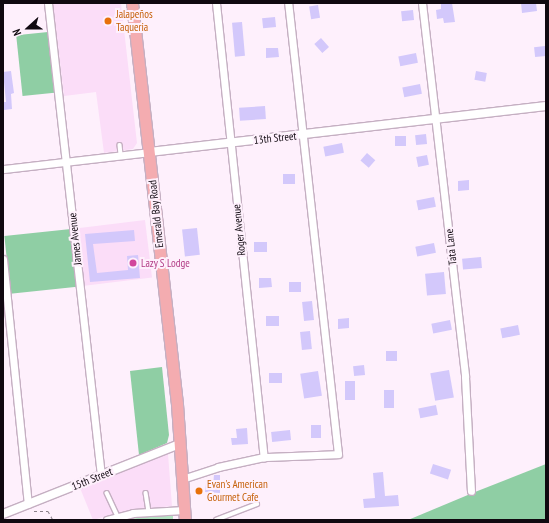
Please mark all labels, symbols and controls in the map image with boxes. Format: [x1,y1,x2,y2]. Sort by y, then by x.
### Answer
north arrow [8,8,48,48]
place label: Jalapeños Taqueria [116,8,153,34]
marker: Jalapeños Taqueria [103,16,113,26]
text: N [9,27,24,38]
street label: 13th Street [253,129,297,147]
street label: Emerald Bay Road [146,179,166,249]
street label: Roger Avenue [230,203,248,257]
street label: James Avenue [66,212,84,266]
street label: Tata Lane [443,228,459,266]
place label: Lazy S Lodge [141,256,190,270]
marker: Lazy S Lodge [128,258,138,268]
street label: 15th Street [70,465,114,493]
place label: Evan's American Gourmet Cafe [207,478,268,504]
marker: Evan's American Gourmet Cafe [194,486,204,496]

